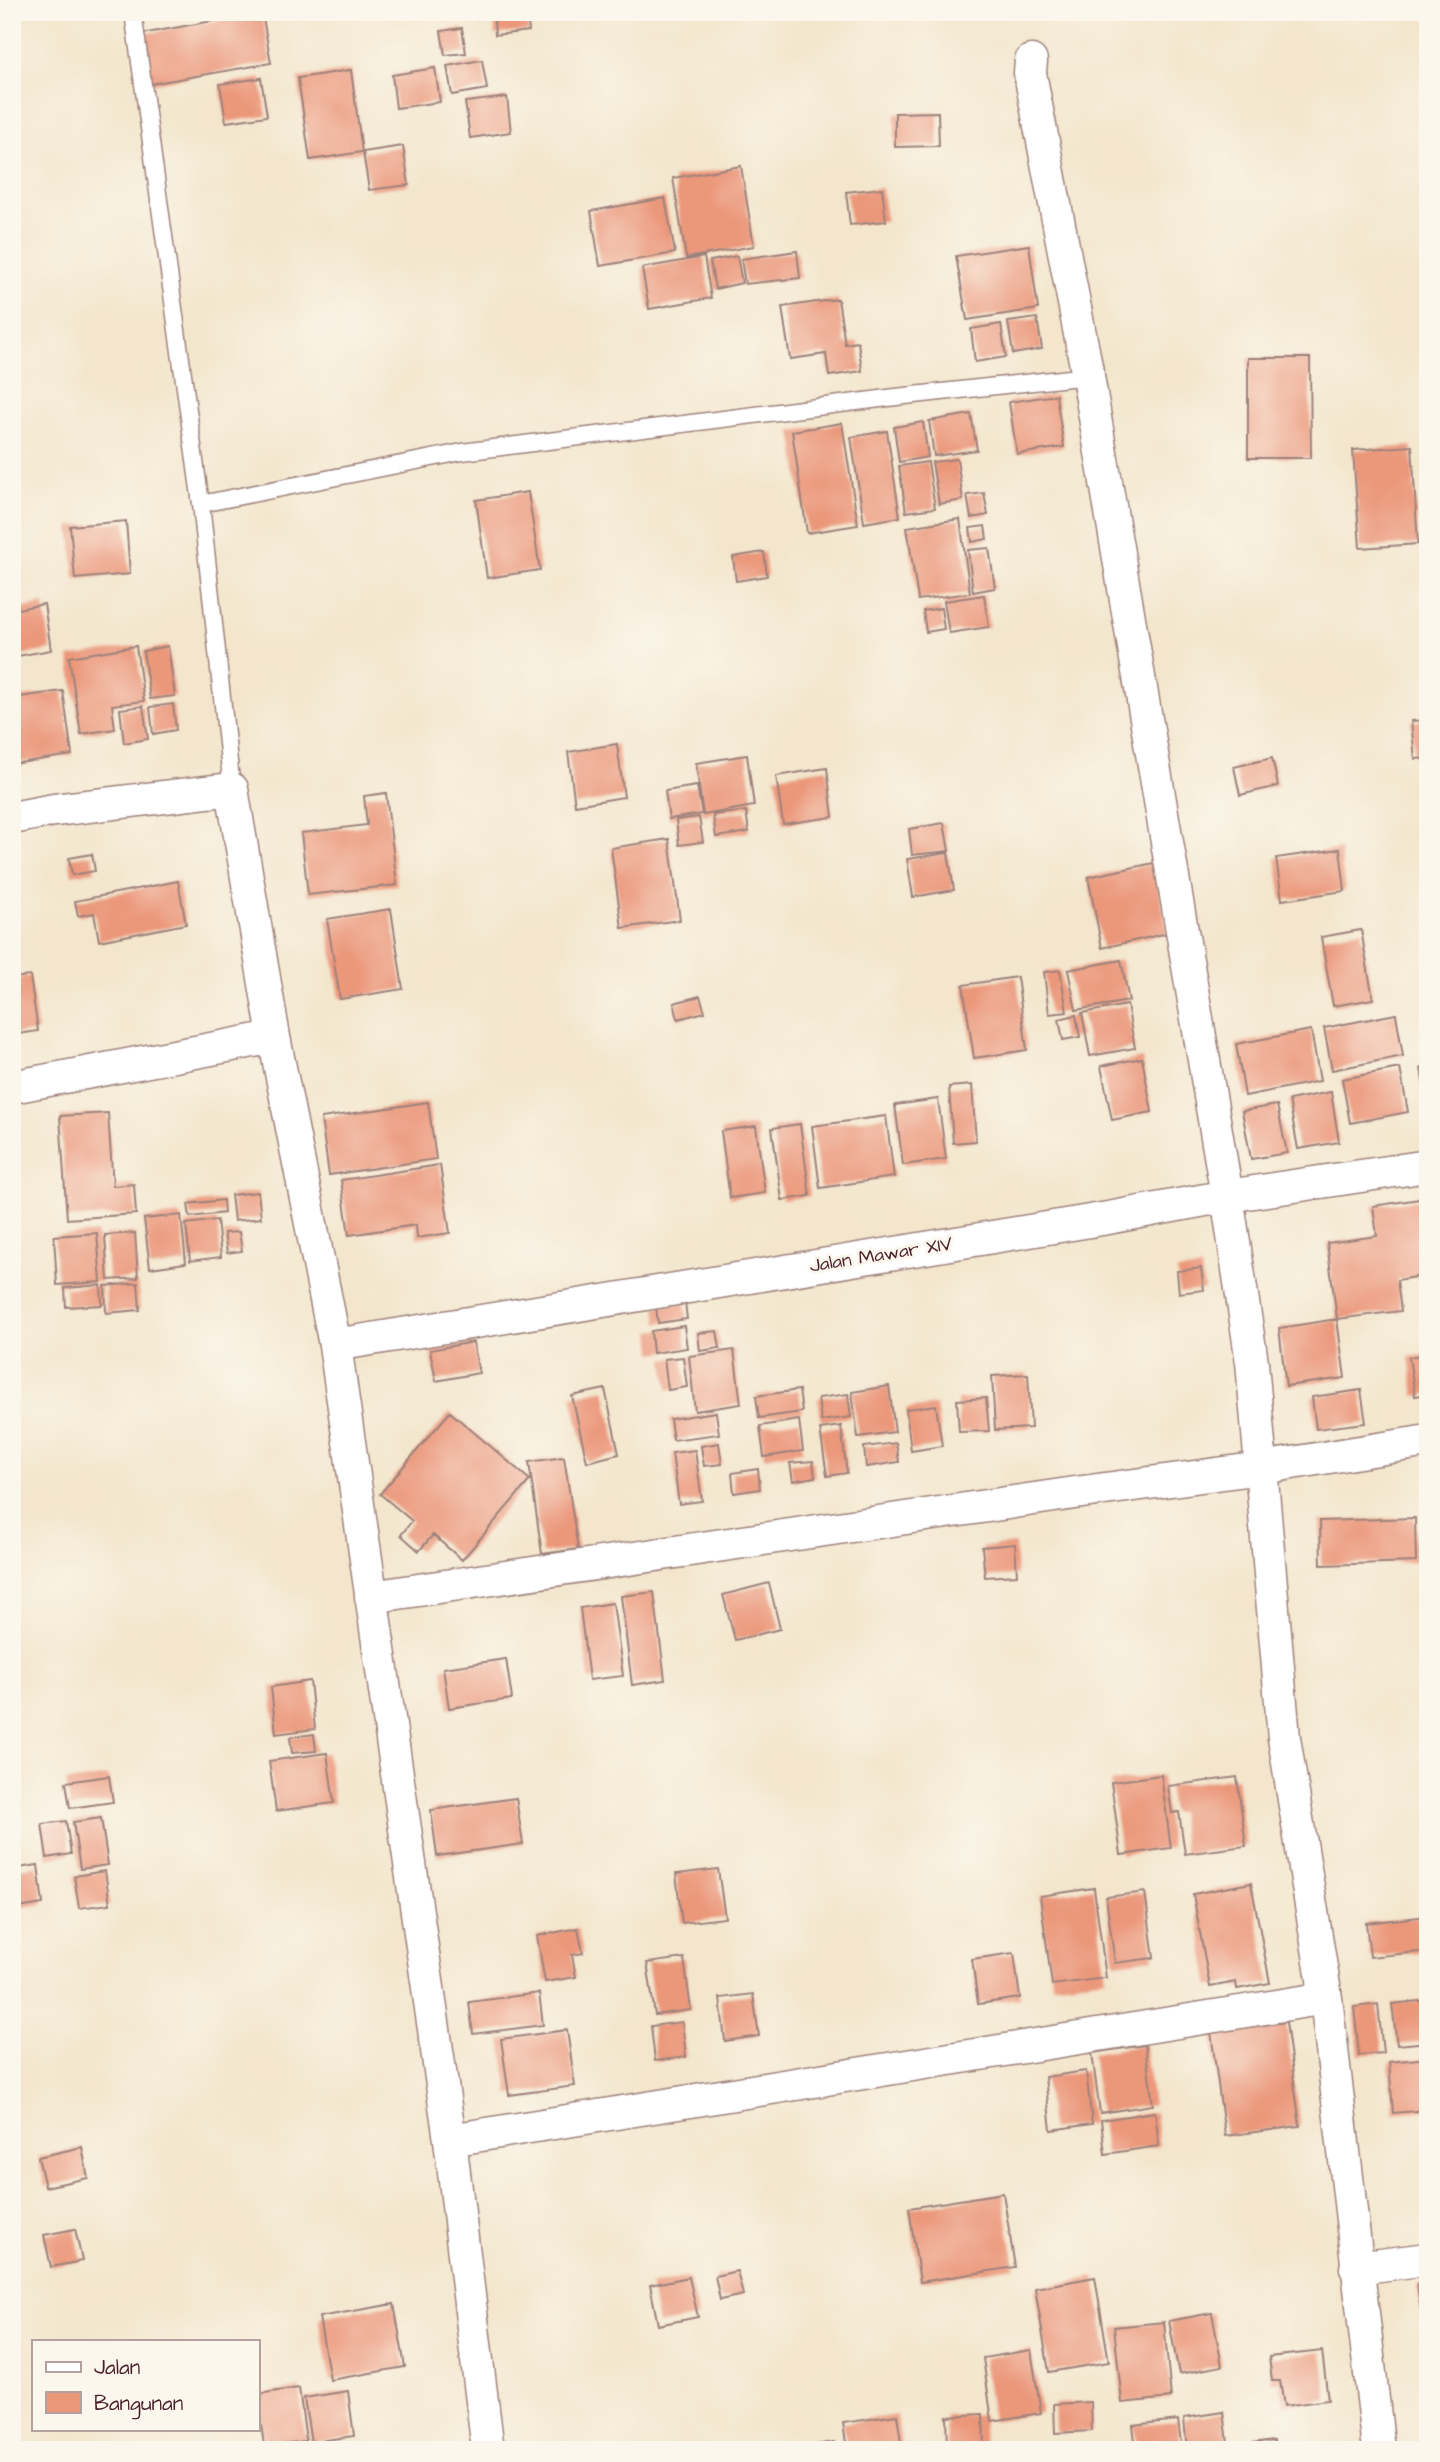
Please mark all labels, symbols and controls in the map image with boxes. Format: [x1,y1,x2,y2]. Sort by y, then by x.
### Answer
street label: Jalan Mawar XIV [808,1230,954,1280]
legend [32,2340,259,2430]
text: Jalan [94,2353,140,2382]
text: Bangunan [94,2389,183,2420]

